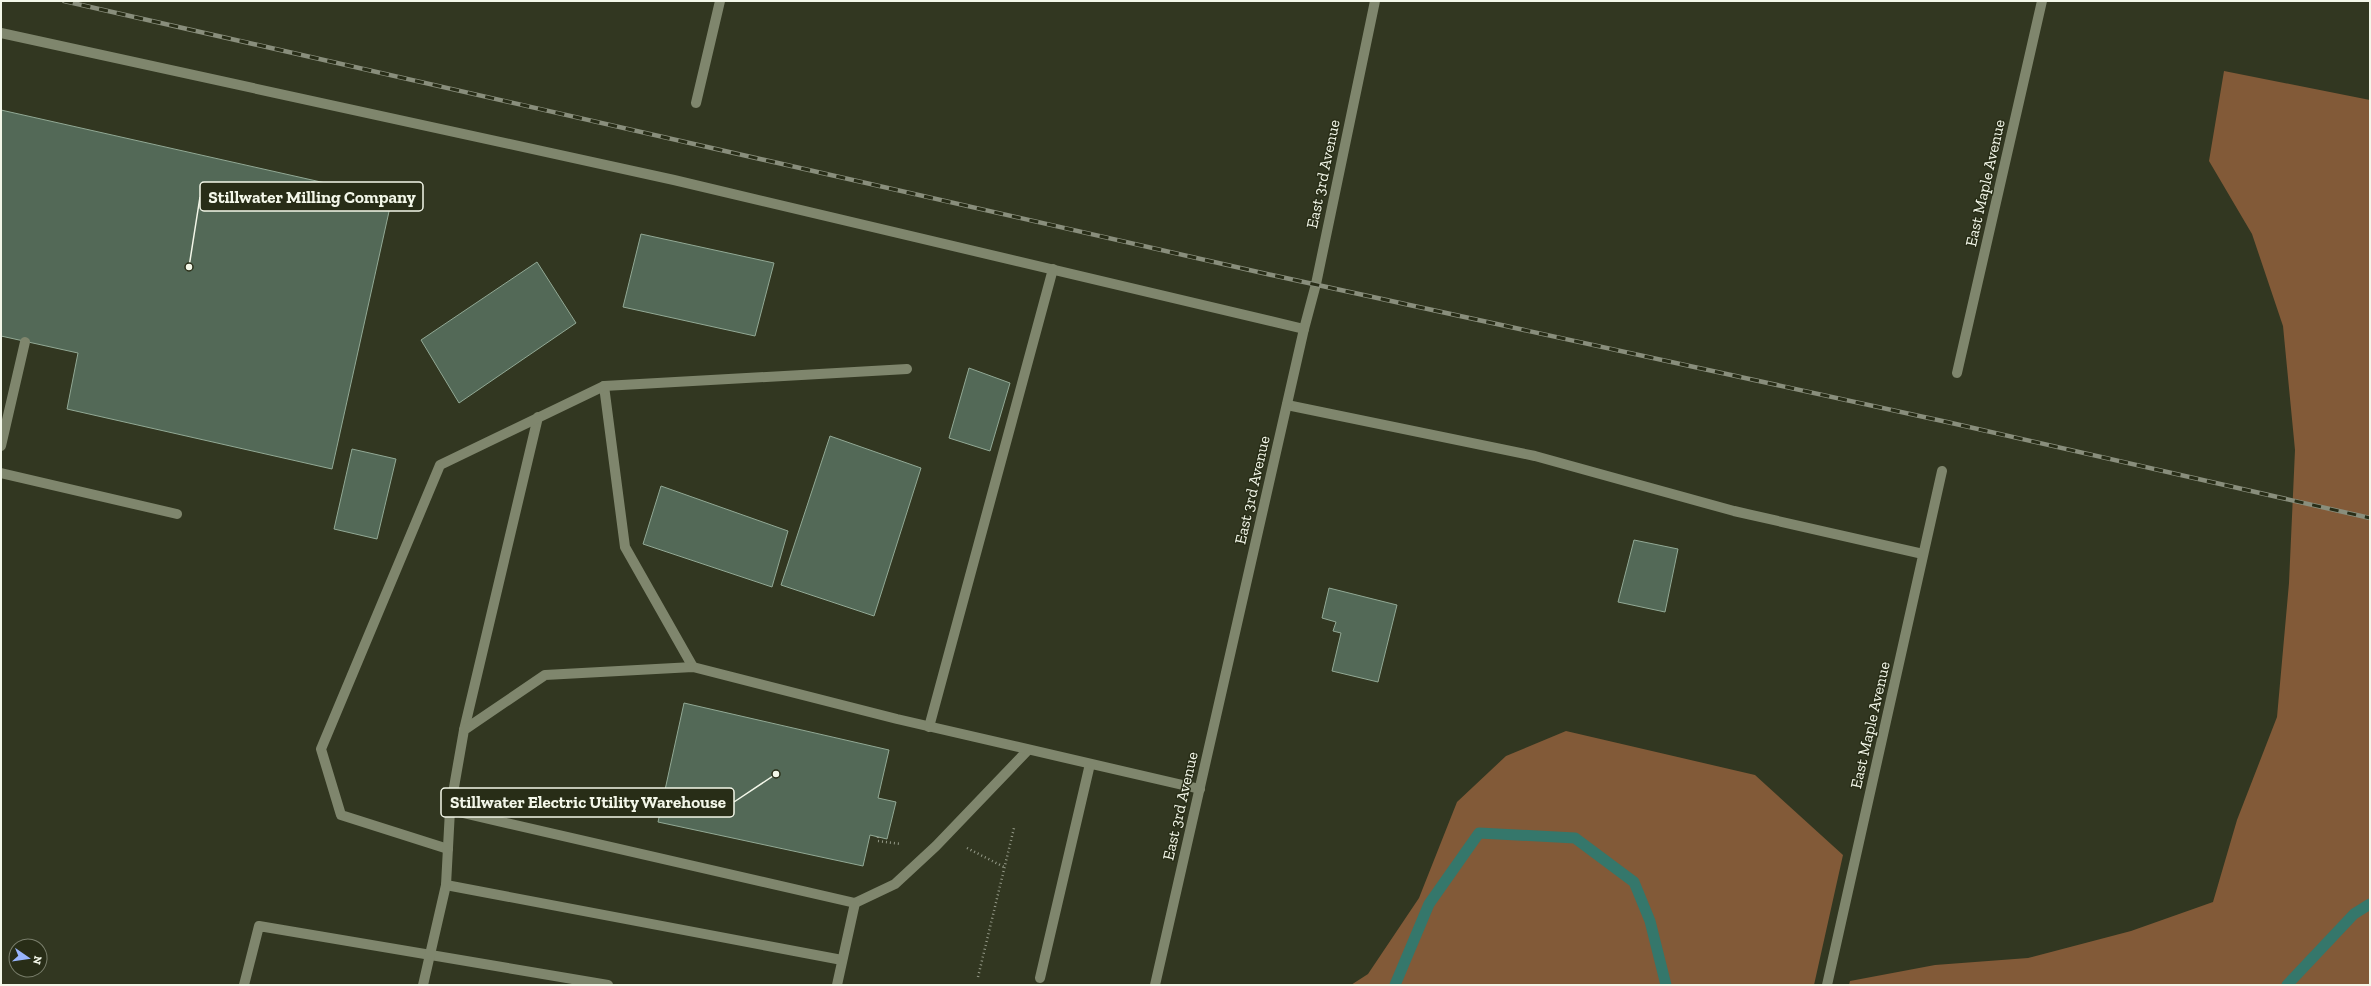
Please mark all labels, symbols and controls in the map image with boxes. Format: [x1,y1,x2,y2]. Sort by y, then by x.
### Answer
street label: East 3rd Avenue [1302,118,1344,230]
street label: East Maple Avenue [1961,118,2009,248]
callout: Stillwater Milling Company [200,182,423,211]
text: Stillwater Milling Company [208,187,416,207]
street label: East 3rd Avenue [1230,434,1274,546]
street label: East Maple Avenue [1846,660,1894,790]
street label: East 3rd Avenue [1158,750,1202,862]
callout: Stillwater Electric Utility Warehouse [441,788,734,817]
text: Stillwater Electric Utility Warehouse [450,792,726,812]
north arrow [8,938,48,978]
text: N [30,955,45,966]

